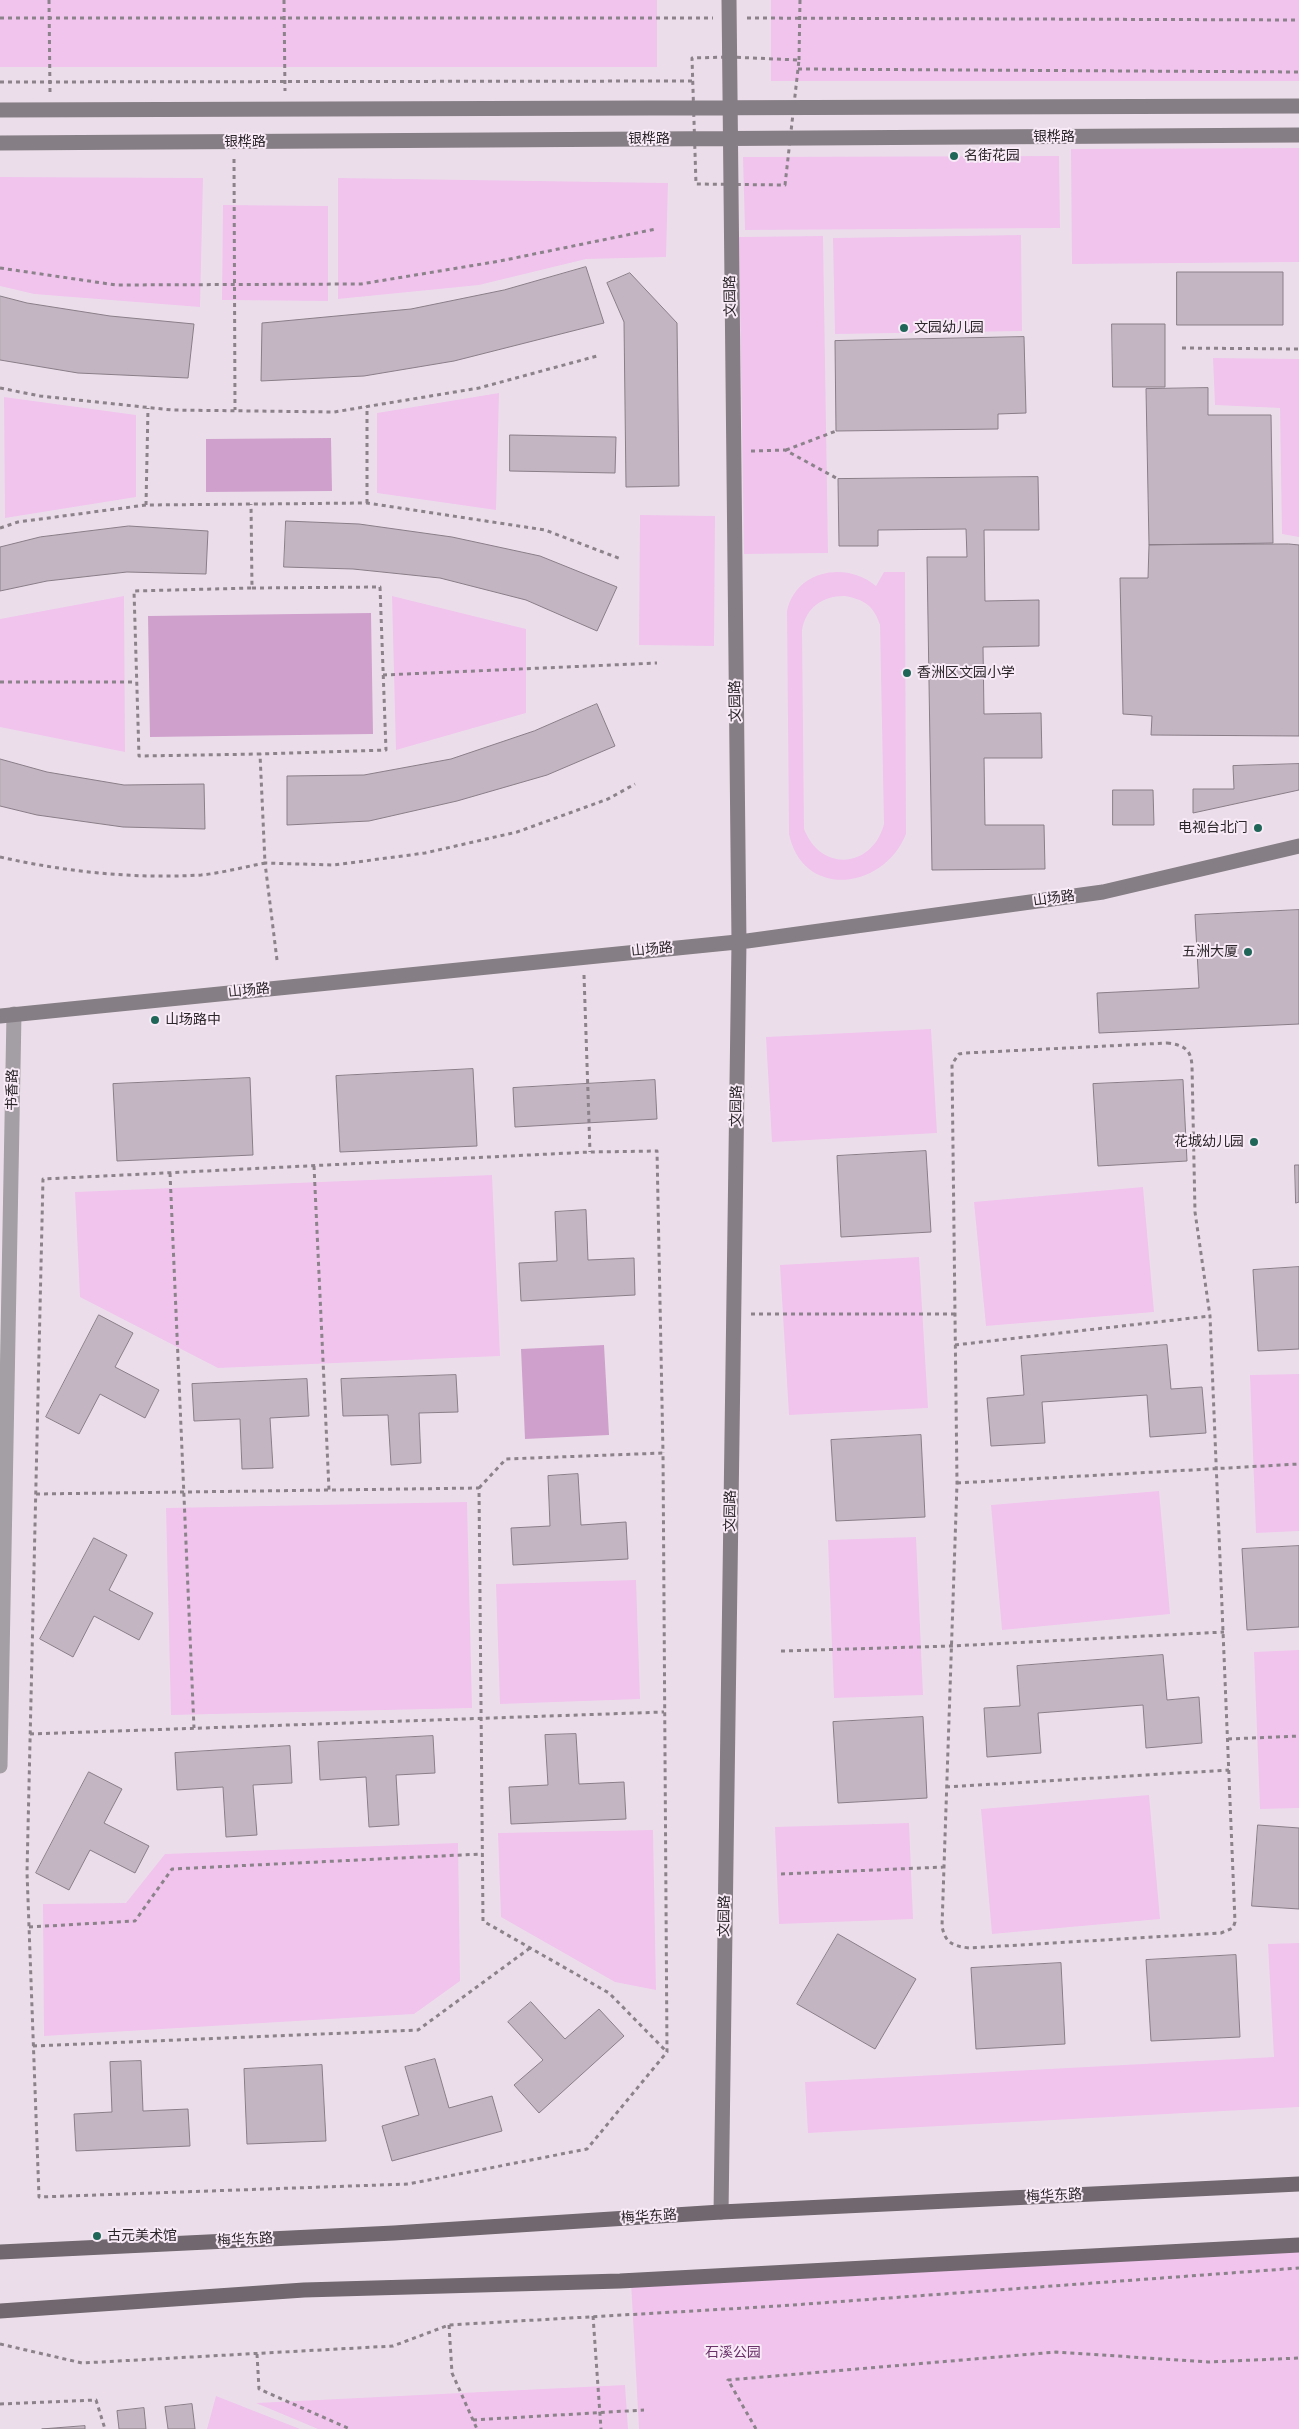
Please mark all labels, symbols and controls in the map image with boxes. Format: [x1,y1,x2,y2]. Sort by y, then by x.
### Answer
street label: 银桦路 [1033,129,1075,145]
street label: 银桦路 [628,131,670,147]
street label: 银桦路 [224,134,266,150]
place label: 名街花园 [964,148,1020,164]
marker: 名街花园 [948,150,960,162]
street label: 文园路 [722,275,740,317]
place label: 文园幼儿园 [914,320,984,336]
marker: 文园幼儿园 [898,322,910,334]
place label: 香洲区文园小学 [917,665,1015,681]
marker: 香洲区文园小学 [901,667,913,679]
street label: 文园路 [727,680,745,722]
place label: 电视台北门 [1178,820,1248,836]
marker: 电视台北门 [1252,822,1264,834]
street label: 山场路 [1032,888,1076,910]
street label: 山场路 [630,939,674,961]
place label: 五洲大厦 [1182,944,1238,960]
marker: 五洲大厦 [1242,946,1254,958]
street label: 山场路 [227,980,271,1002]
place label: 山场路中 [165,1012,221,1028]
marker: 山场路中 [149,1014,161,1026]
street label: 书香路 [4,1069,22,1111]
street label: 文园路 [728,1085,746,1127]
place label: 花城幼儿园 [1174,1134,1244,1150]
marker: 花城幼儿园 [1248,1136,1260,1148]
street label: 文园路 [722,1490,740,1532]
street label: 文园路 [716,1895,734,1937]
street label: 梅华东路 [1026,2186,1082,2206]
street label: 梅华东路 [620,2207,678,2227]
place label: 古元美术馆 [107,2228,177,2244]
marker: 古元美术馆 [91,2230,103,2242]
street label: 梅华东路 [217,2230,273,2250]
park label: 石溪公园 [705,2345,761,2361]

